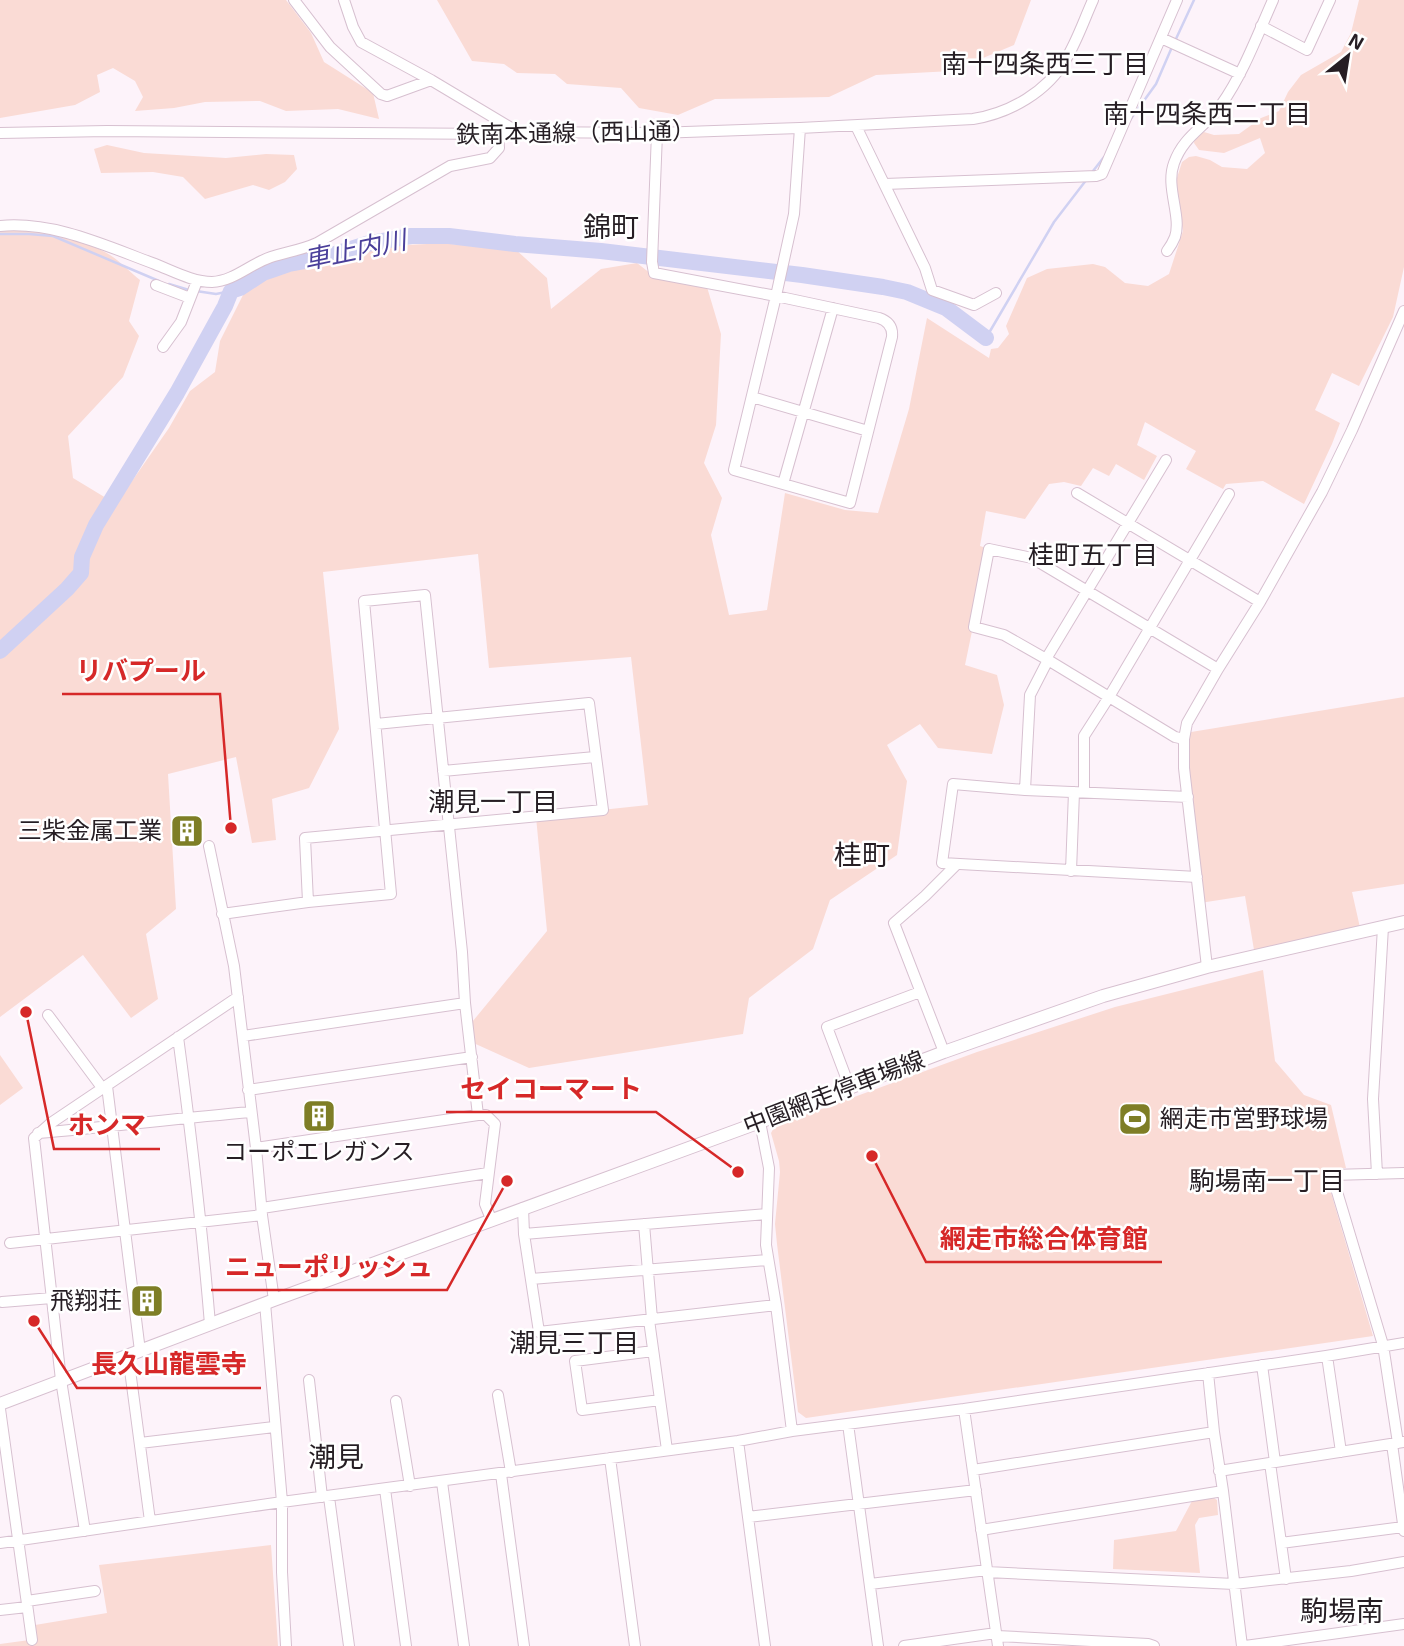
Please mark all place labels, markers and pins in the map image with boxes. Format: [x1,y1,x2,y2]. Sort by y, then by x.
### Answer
callout: リバプール [62,647,220,694]
building icon: 三柴金属工業 [168,812,206,850]
place label: 三柴金属工業 [18,815,162,844]
callout: セイコーマート [446,1065,656,1112]
building icon: コーポエレガンス [300,1097,338,1135]
sports icon: 網走市営野球場 [1116,1100,1154,1138]
callout: ホンマ [54,1102,160,1149]
place label: 網走市営野球場 [1160,1103,1328,1132]
place label: コーポエレガンス [223,1136,415,1165]
callout: 網走市総合体育館 [926,1215,1162,1262]
callout: ニューポリッシュ [211,1243,447,1290]
building icon: 飛翔荘 [128,1282,166,1320]
place label: 飛翔荘 [50,1285,122,1314]
callout: 長久山龍雲寺 [77,1341,261,1388]

